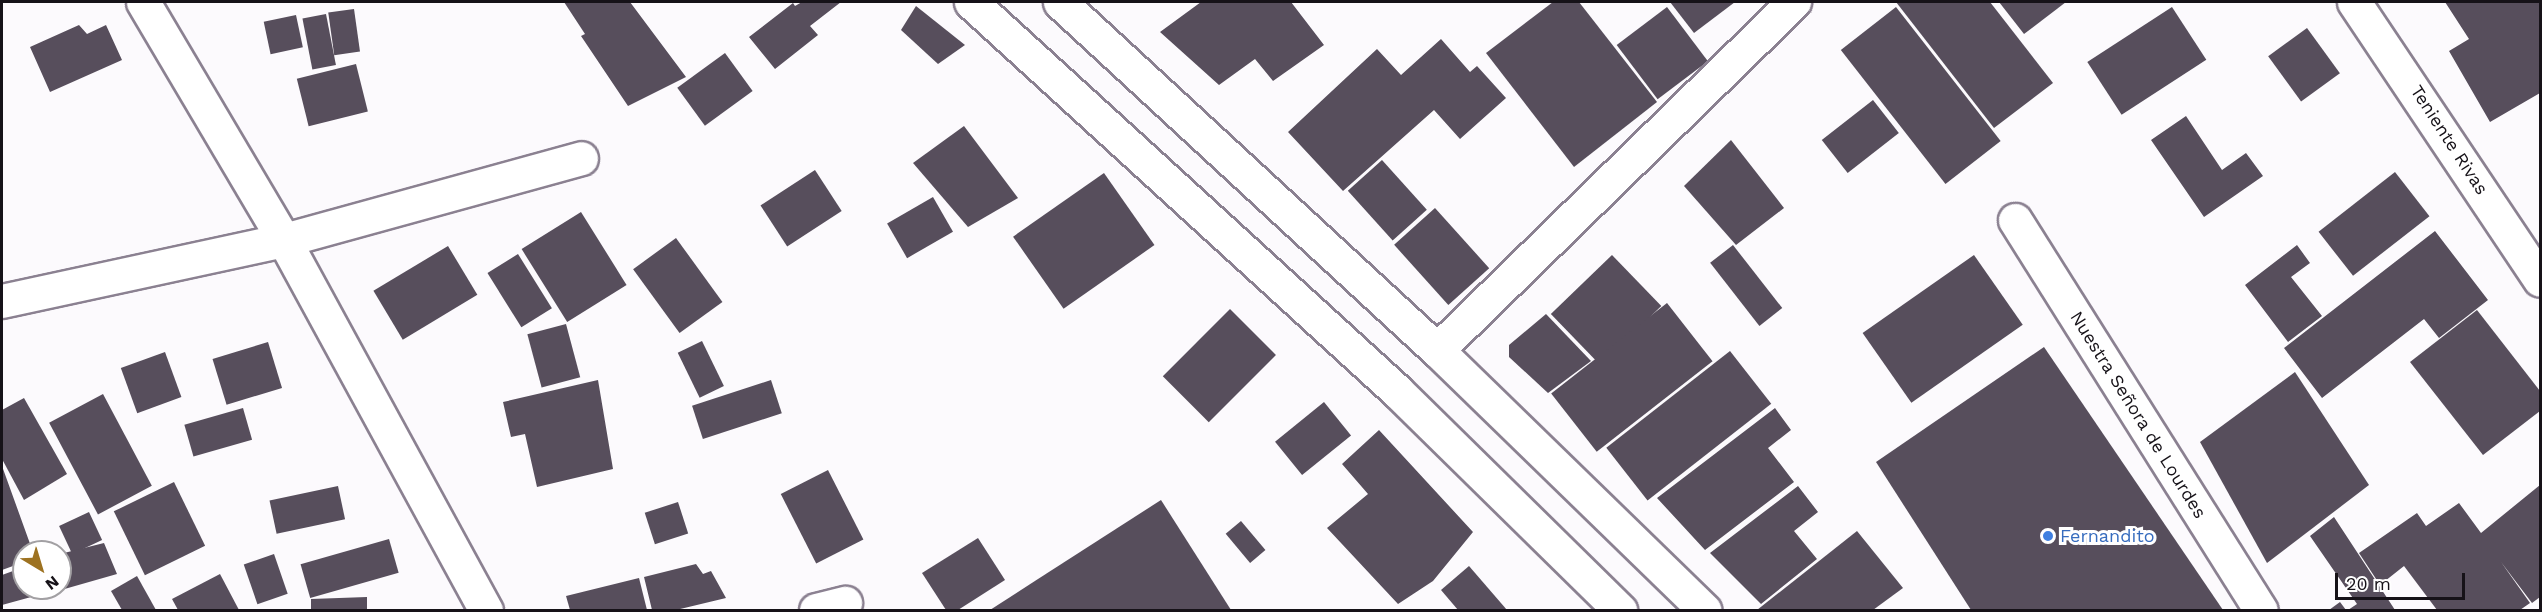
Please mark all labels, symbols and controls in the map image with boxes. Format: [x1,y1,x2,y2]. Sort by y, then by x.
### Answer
street label: Teniente Rivas [2406,81,2492,199]
street label: Nuestra Señora de Lourdes [2065,307,2211,523]
place label: Fernandito [2060,525,2155,547]
marker: Fernandito [2041,529,2055,543]
north arrow [12,540,72,600]
scale bar [2338,561,2468,599]
text: N [42,572,63,594]
text: 20 m [2346,573,2391,594]

